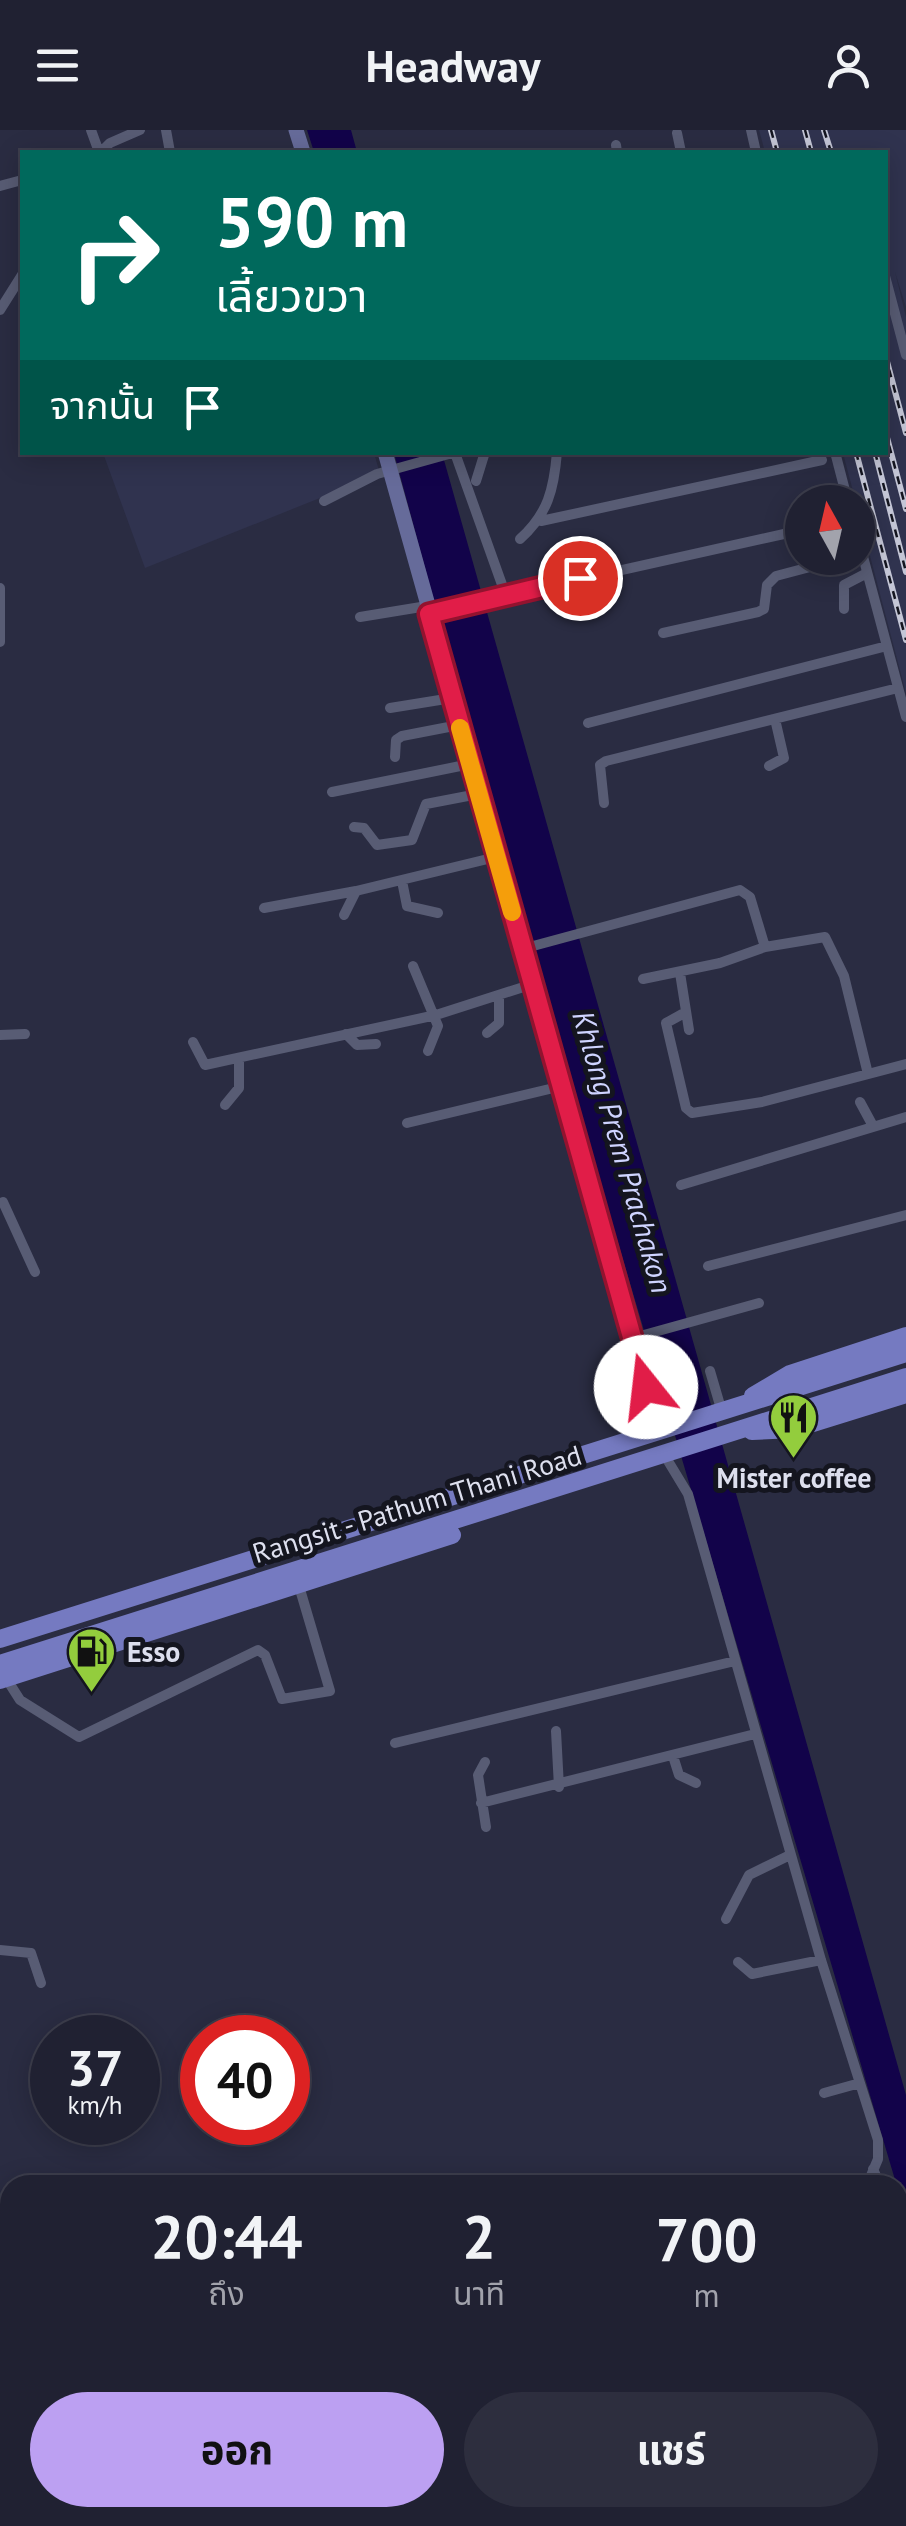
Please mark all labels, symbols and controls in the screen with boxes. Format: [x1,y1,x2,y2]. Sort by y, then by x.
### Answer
text: Headway [365,36,541,94]
icon: menu [30,38,85,93]
icon: person [821,38,876,93]
text: 590 m [215,176,408,266]
icon: right [50,190,180,320]
text: เลี้ยวขวา [215,266,367,324]
text: จากนั้น [50,380,155,429]
icon: arrive [175,380,230,435]
north arrow [785,485,875,575]
map controls [785,485,875,575]
pin [538,536,623,621]
icon: arrive [553,551,608,606]
water label: Khlong Prem Prachakon [564,1006,682,1297]
position arrow [594,1335,698,1439]
restaurant icon: Mister coffee [768,1392,820,1460]
street label: Rangsit - Pathum Thani Road [248,1436,586,1571]
place label: Mister coffee [716,1459,872,1496]
fuel station icon: Esso [66,1626,118,1694]
place label: Esso [127,1633,180,1670]
speed limit sign: 40 [180,2015,310,2145]
text: 37 [67,2035,123,2100]
text: km/h [68,2089,122,2121]
text: 20:44 [150,2197,303,2275]
text: 2 [462,2197,496,2275]
text: 700 [656,2200,758,2278]
text: ถึง [208,2272,245,2314]
text: นาที [453,2272,505,2314]
text: m [694,2274,720,2316]
button: ออก [30,2392,444,2507]
button: แชร์ [464,2392,878,2507]

